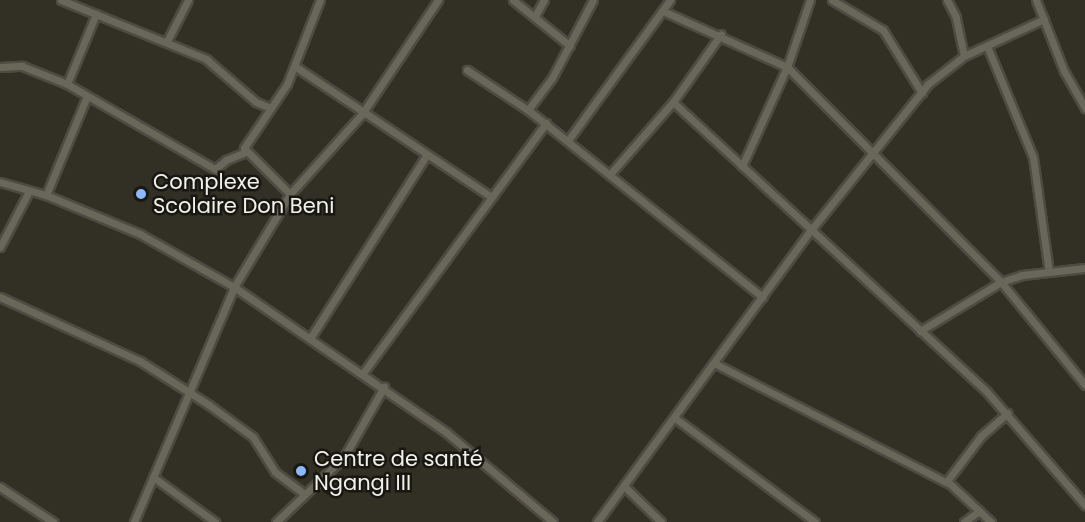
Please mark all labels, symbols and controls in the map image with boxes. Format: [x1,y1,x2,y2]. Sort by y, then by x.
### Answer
place label: Complexe Scolaire Don Beni [153,169,334,219]
marker: Complexe Scolaire Don Beni [134,187,148,201]
place label: Centre de santé Ngangi III [314,446,483,496]
marker: Centre de santé Ngangi III [292,462,310,480]

